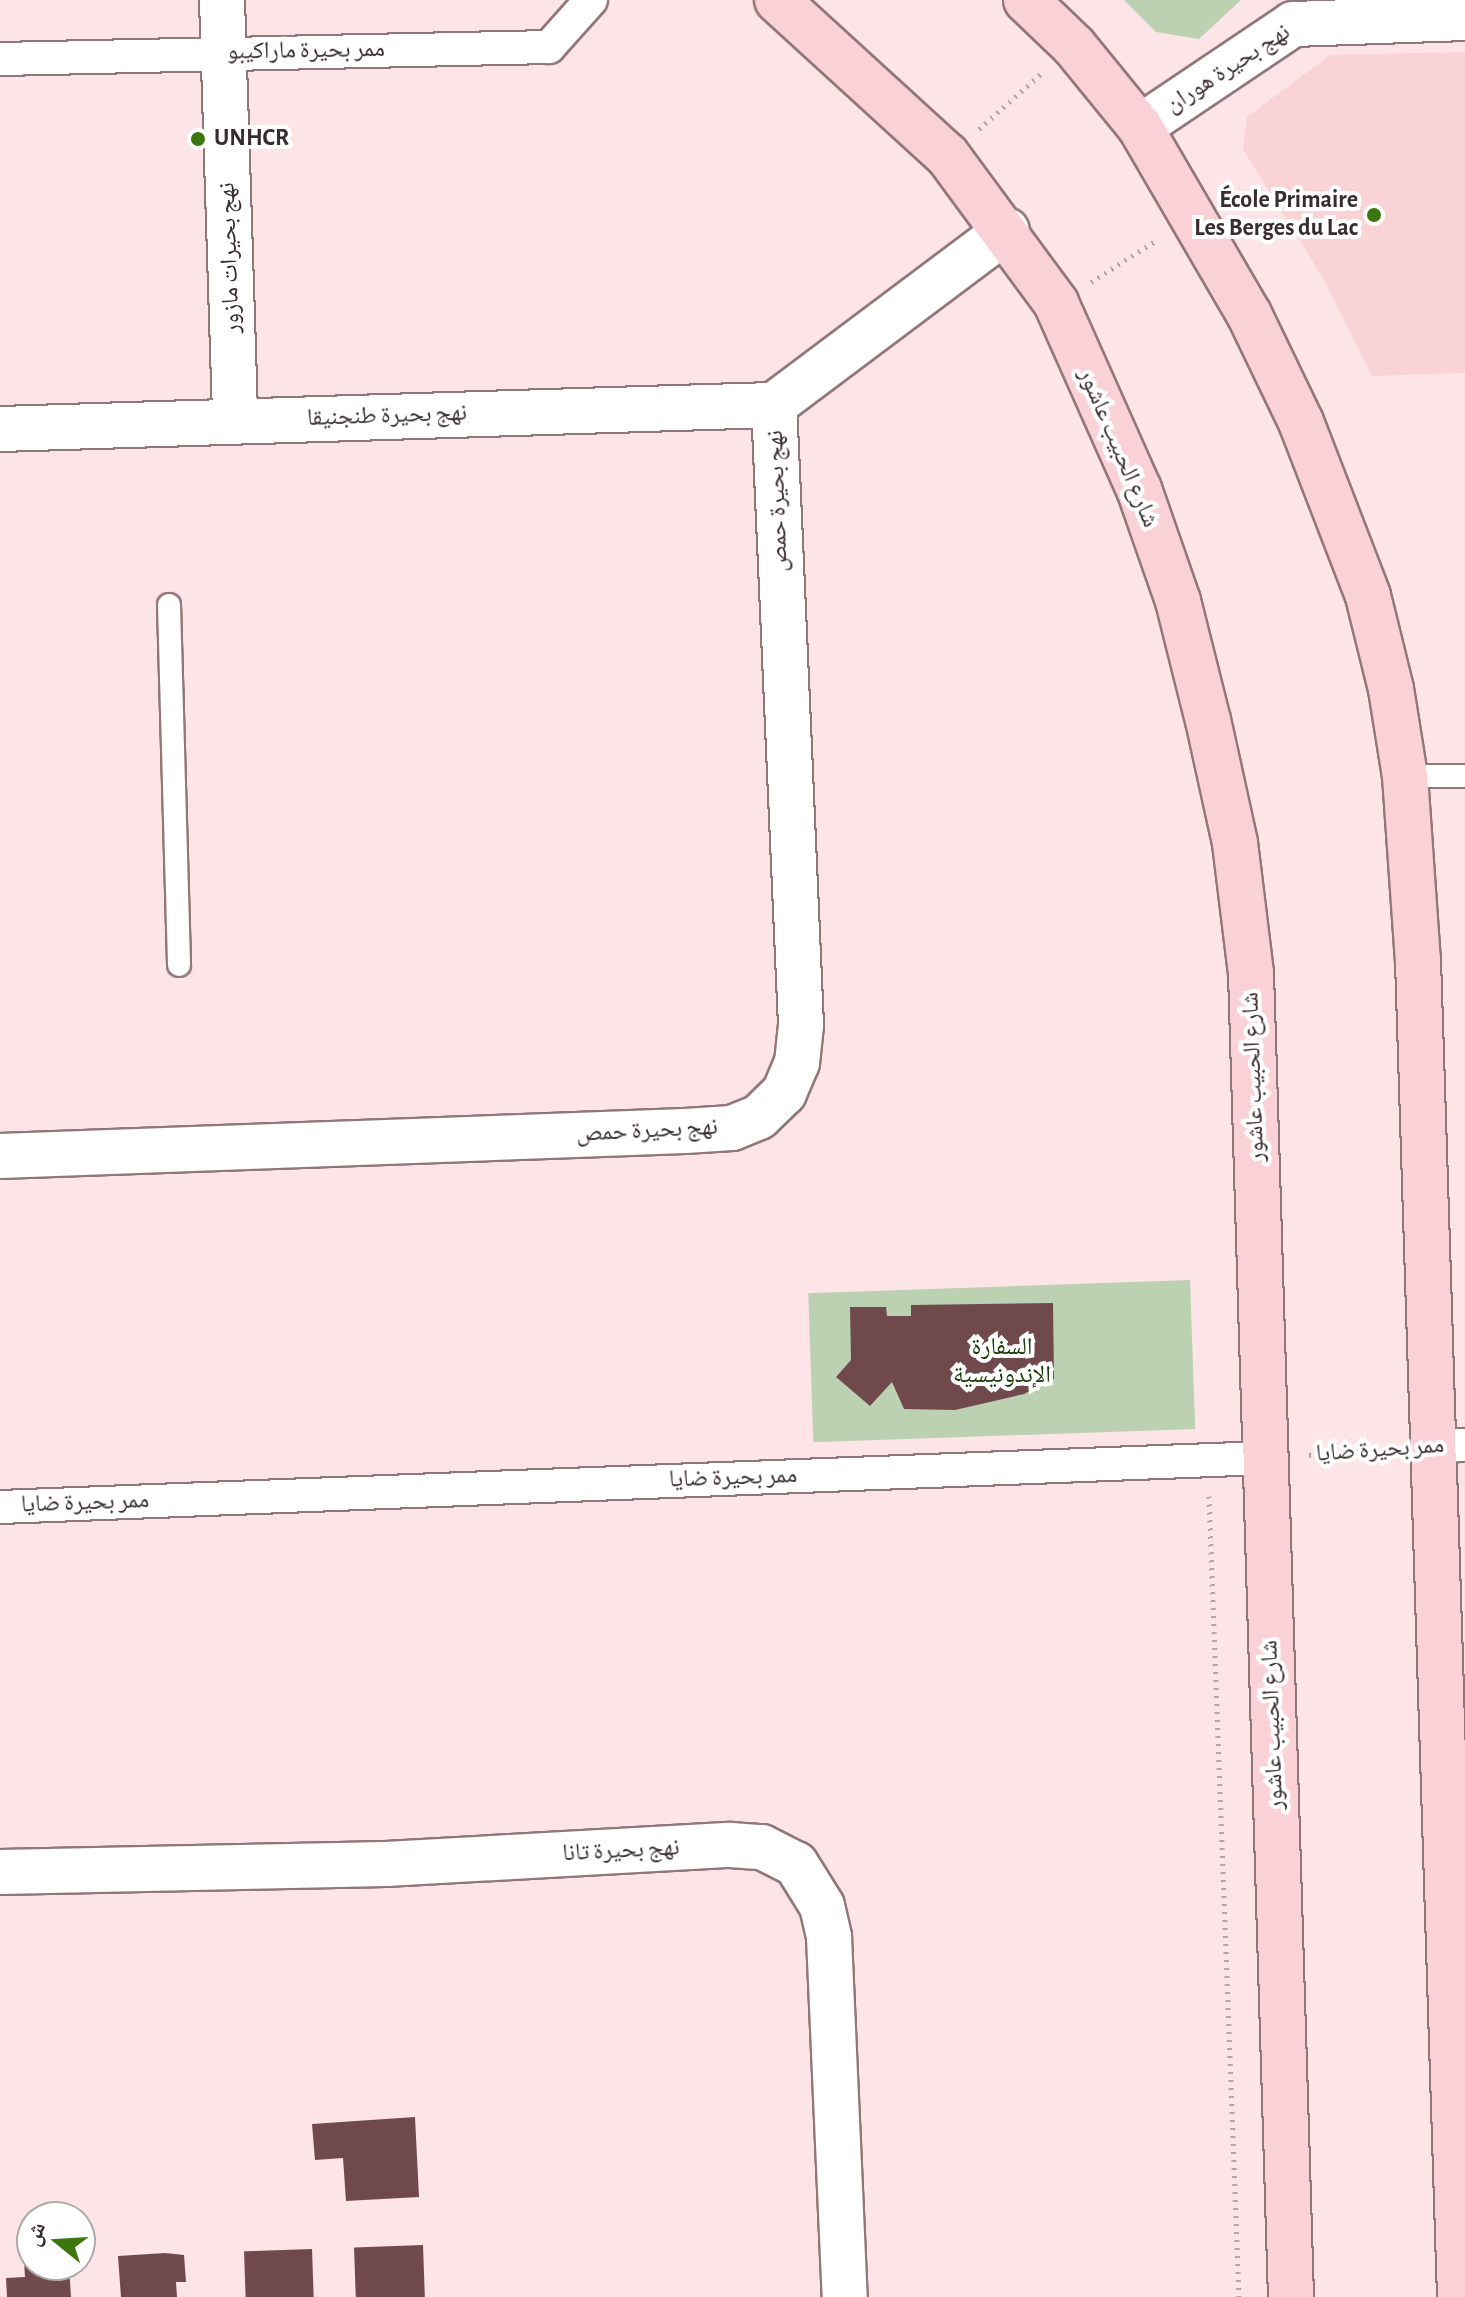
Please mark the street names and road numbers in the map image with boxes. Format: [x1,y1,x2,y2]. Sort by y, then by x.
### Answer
street label: نهج بحيرة هوران [1160,18,1296,120]
street label: ممر بحيرة ماراكيبو [227,35,385,67]
street label: نهج بحيرات مازور [213,182,247,334]
street label: شارع الحبيب عاشور [1072,364,1164,532]
street label: نهج بحيرة طنجنيقا [306,399,468,433]
street label: نهج بحيرة حمص [761,430,795,572]
street label: شارع الحبيب عاشور [1237,992,1271,1162]
street label: نهج بحيرة حمص [575,1113,719,1149]
street label: ممر بحيرة ضايا [1315,1431,1445,1469]
street label: ممر بحيرة ضايا [668,1461,798,1495]
street label: ممر بحيرة ضايا [20,1486,150,1520]
street label: شارع الحبيب عاشور [1256,1640,1290,1810]
street label: نهج بحيرة تانا [562,1834,680,1868]

